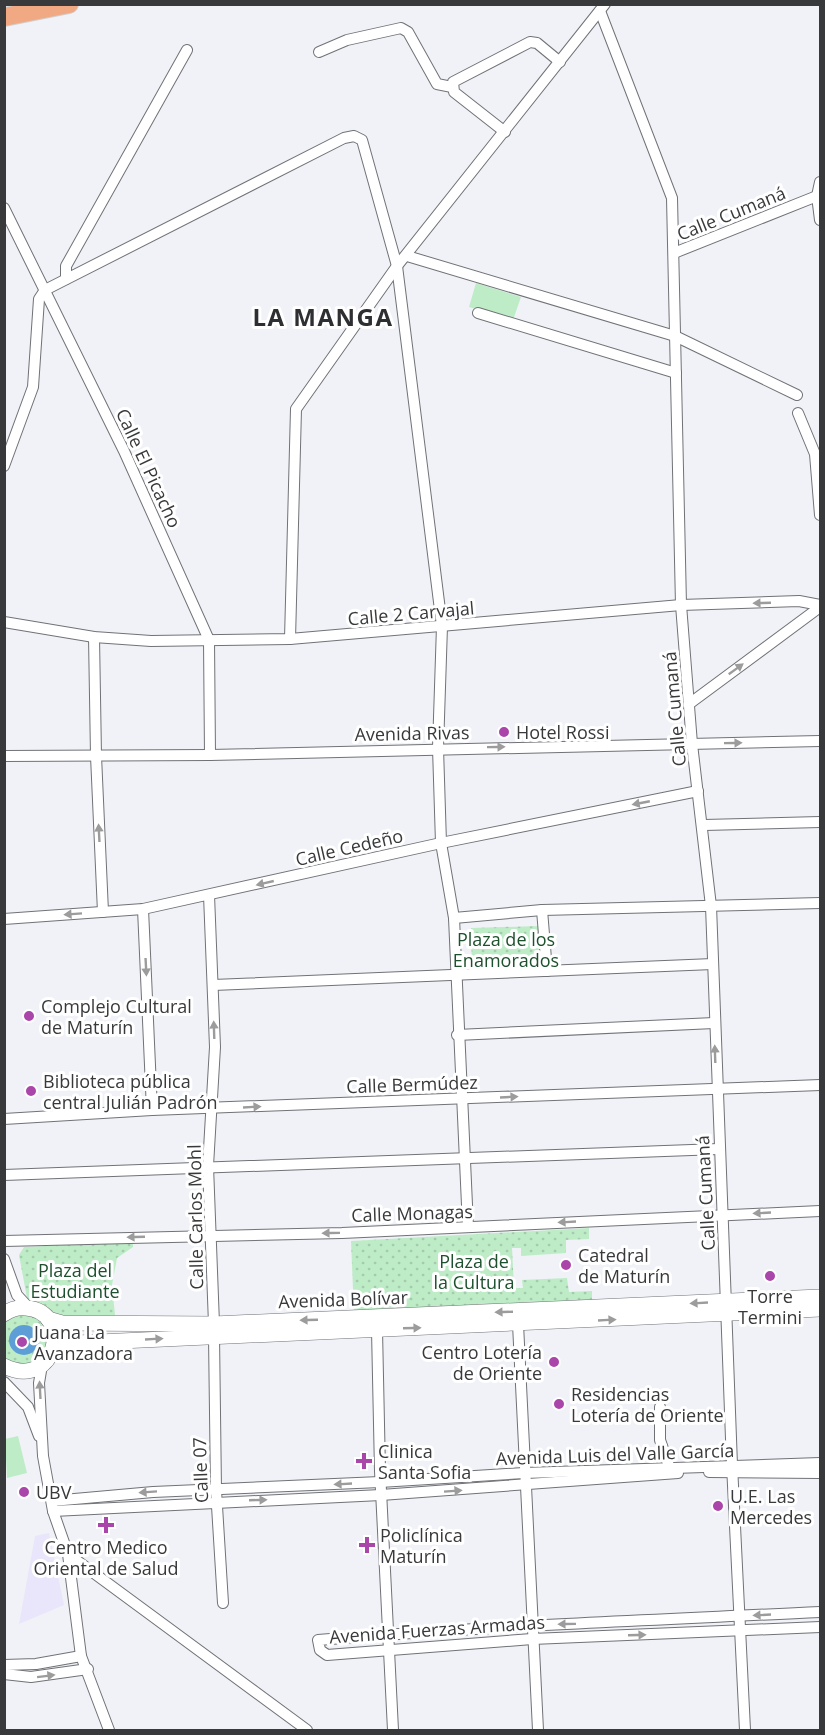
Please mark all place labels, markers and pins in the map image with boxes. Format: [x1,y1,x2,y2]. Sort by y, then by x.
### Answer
place label: Hotel Rossi [516,720,609,744]
marker: Hotel Rossi [497,725,511,739]
place label: Complejo Cultural de Maturín [41,994,192,1039]
marker: Complejo Cultural de Maturín [22,1009,36,1023]
place label: Biblioteca pública central Julián Padrón [43,1069,218,1114]
marker: Biblioteca pública central Julián Padrón [24,1084,38,1098]
place label: Catedral de Maturín [578,1243,670,1288]
marker: Catedral de Maturín [559,1258,573,1272]
marker: Torre Termini [763,1269,777,1283]
place label: Torre Termini [738,1284,802,1329]
place label: Juana La Avanzadora [32,1320,133,1365]
marker: Juana La Avanzadora [15,1335,29,1349]
place label: Centro Lotería de Oriente [422,1340,542,1385]
marker: Centro Lotería de Oriente [547,1355,561,1369]
place label: Residencias Lotería de Oriente [571,1382,724,1427]
marker: Residencias Lotería de Oriente [552,1397,566,1411]
place label: Clinica Santa Sofia [378,1439,471,1484]
marker: Clinica Santa Sofia [355,1452,373,1470]
place label: UBV [36,1480,72,1504]
place label: U.E. Las Mercedes [730,1484,812,1529]
marker: UBV [17,1485,31,1499]
marker: U.E. Las Mercedes [711,1499,725,1513]
marker: Centro Medico Oriental de Salud [97,1516,115,1534]
place label: Policlínica Maturín [380,1523,463,1568]
place label: Centro Medico Oriental de Salud [34,1535,178,1580]
marker: Policlínica Maturín [358,1536,376,1554]

